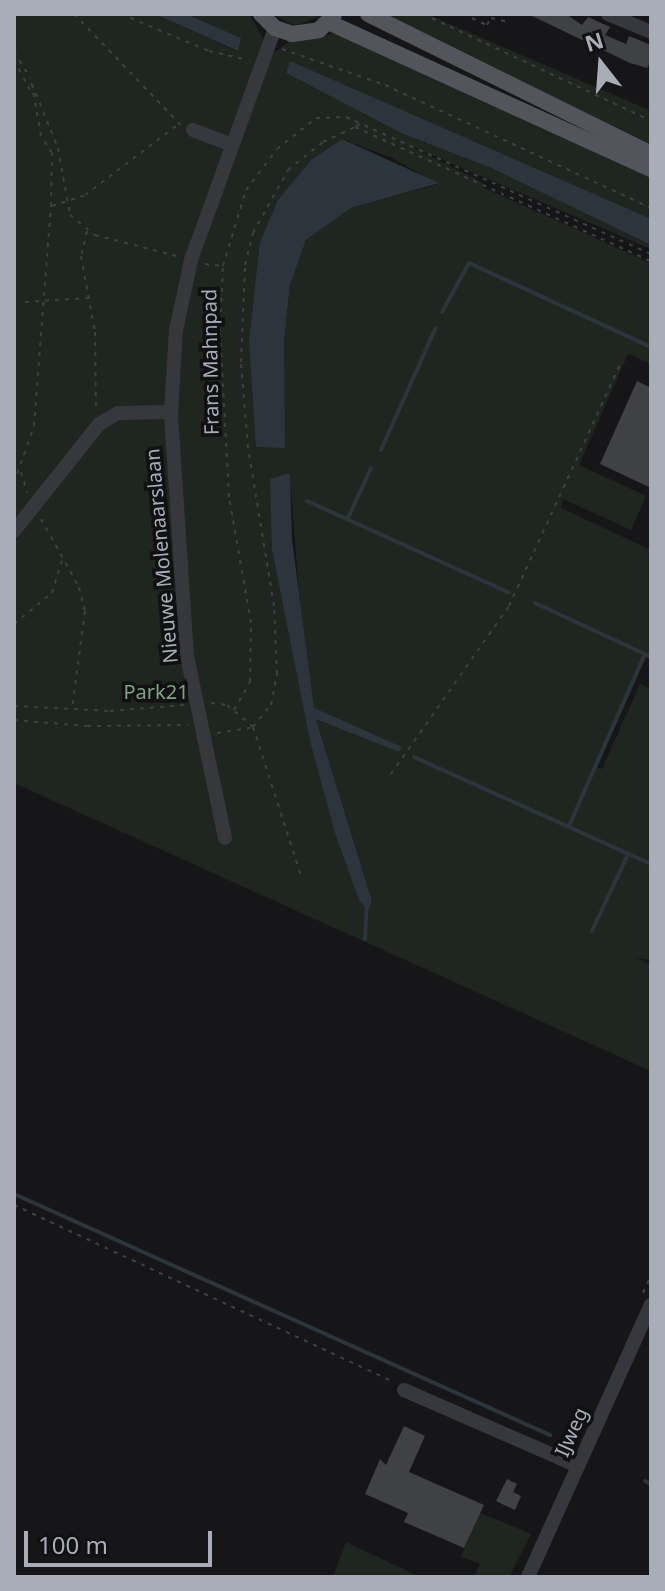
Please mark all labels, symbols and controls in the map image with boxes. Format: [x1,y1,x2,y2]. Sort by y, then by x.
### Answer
north arrow [561,24,641,104]
text: N [581,24,607,58]
street label: Frans Mahnpad [197,289,223,435]
street label: Nieuwe Molenaarslaan [140,448,182,664]
park label: Park21 [123,679,189,703]
street label: IJweg [550,1404,592,1460]
scale bar [28,1515,216,1565]
text: 100 m [38,1528,108,1561]

